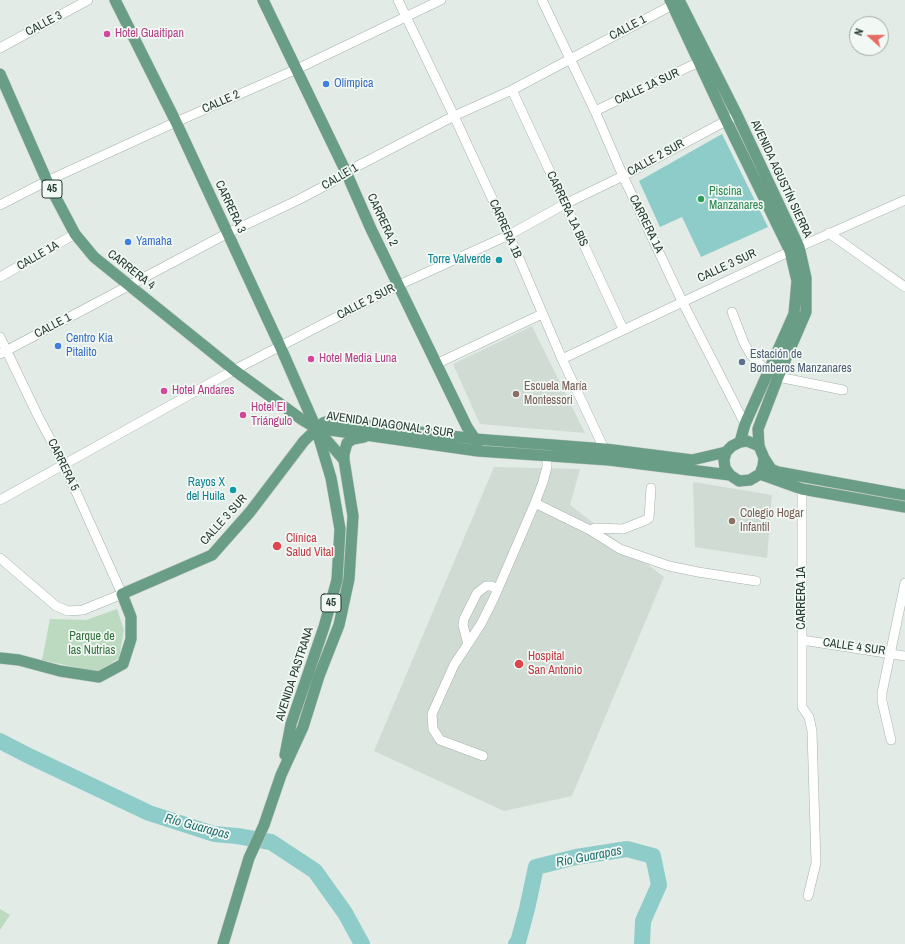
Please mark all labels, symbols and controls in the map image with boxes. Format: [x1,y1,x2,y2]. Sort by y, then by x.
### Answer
street label: CALLE 3 [23,8,65,40]
street label: CALLE 1 [607,12,649,44]
north arrow [849,16,889,56]
place label: Hotel Guaitipan [115,27,184,41]
text: N [851,27,866,38]
marker: Hotel Guaitipan [102,29,112,39]
street label: CALLE 1A SUR [612,66,682,108]
place label: Olímpica [334,77,373,91]
marker: Olímpica [321,79,331,89]
street label: CALLE 2 [200,87,242,117]
street label: AVENIDA AGUSTÍN SIERRA [747,118,815,240]
street label: CALLE 2 SUR [625,136,687,180]
street label: CALLE 1 [319,161,361,193]
street label: CARRERA 1A BIS [543,169,591,249]
street label: CARRERA 3 [212,178,248,236]
road number: 45 [42,180,62,198]
place label: Piscina Manzanares [709,185,763,213]
street label: CARRERA 2 [364,191,400,249]
street label: CARRERA 1A [626,193,666,255]
marker: Piscina Manzanares [696,194,706,204]
street label: CARRERA 1B [486,197,524,261]
place label: Yamaha [136,235,172,249]
marker: Yamaha [123,237,133,247]
street label: CALLE 1A [15,238,61,274]
street label: CALLE 3 SUR [695,246,759,286]
street label: CARRERA 4 [104,247,158,293]
place label: Torre Valverde [428,253,491,267]
marker: Torre Valverde [494,255,504,265]
street label: CALLE 2 SUR [335,281,397,323]
street label: CALLE 1 [32,310,74,342]
place label: Centro Kia Pitalito [66,332,113,360]
marker: Centro Kia Pitalito [53,341,63,351]
place label: Estación de Bomberos Manzanares [750,348,852,376]
place label: Hotel Media Luna [319,352,397,366]
marker: Hotel Media Luna [306,354,316,364]
marker: Estación de Bomberos Manzanares [737,357,747,367]
place label: Escuela María Montessori [524,380,587,408]
place label: Hotel Andares [172,384,234,398]
marker: Hotel Andares [159,386,169,396]
marker: Escuela María Montessori [511,389,521,399]
place label: Hotel El Triángulo [251,401,292,429]
street label: AVENIDA DIAGONAL 3 SUR [326,409,454,441]
marker: Hotel El Triángulo [238,410,248,420]
street label: CARRERA 5 [44,437,82,493]
place label: Rayos X del Huila [186,476,225,504]
marker: Rayos X del Huila [228,485,238,495]
street label: CALLE 3 SUR [198,492,250,548]
place label: Colegio Hogar Infantil [740,507,803,535]
marker: Colegio Hogar Infantil [727,516,737,526]
place label: Clínica Salud Vital [286,532,333,560]
marker: Clínica Salud Vital [271,540,283,552]
street label: CARRERA 1A [795,567,809,629]
road number: 45 [321,594,341,612]
street label: AVENIDA PASTRANA [273,625,317,723]
park label: Parque de las Nutrias [68,630,116,658]
street label: CALLE 4 SUR [822,635,886,659]
place label: Hospital San Antonio [528,650,582,678]
marker: Hospital San Antonio [513,658,525,670]
water label: Río Guarapas [163,811,231,843]
water label: Río Guarapas [555,843,623,871]

